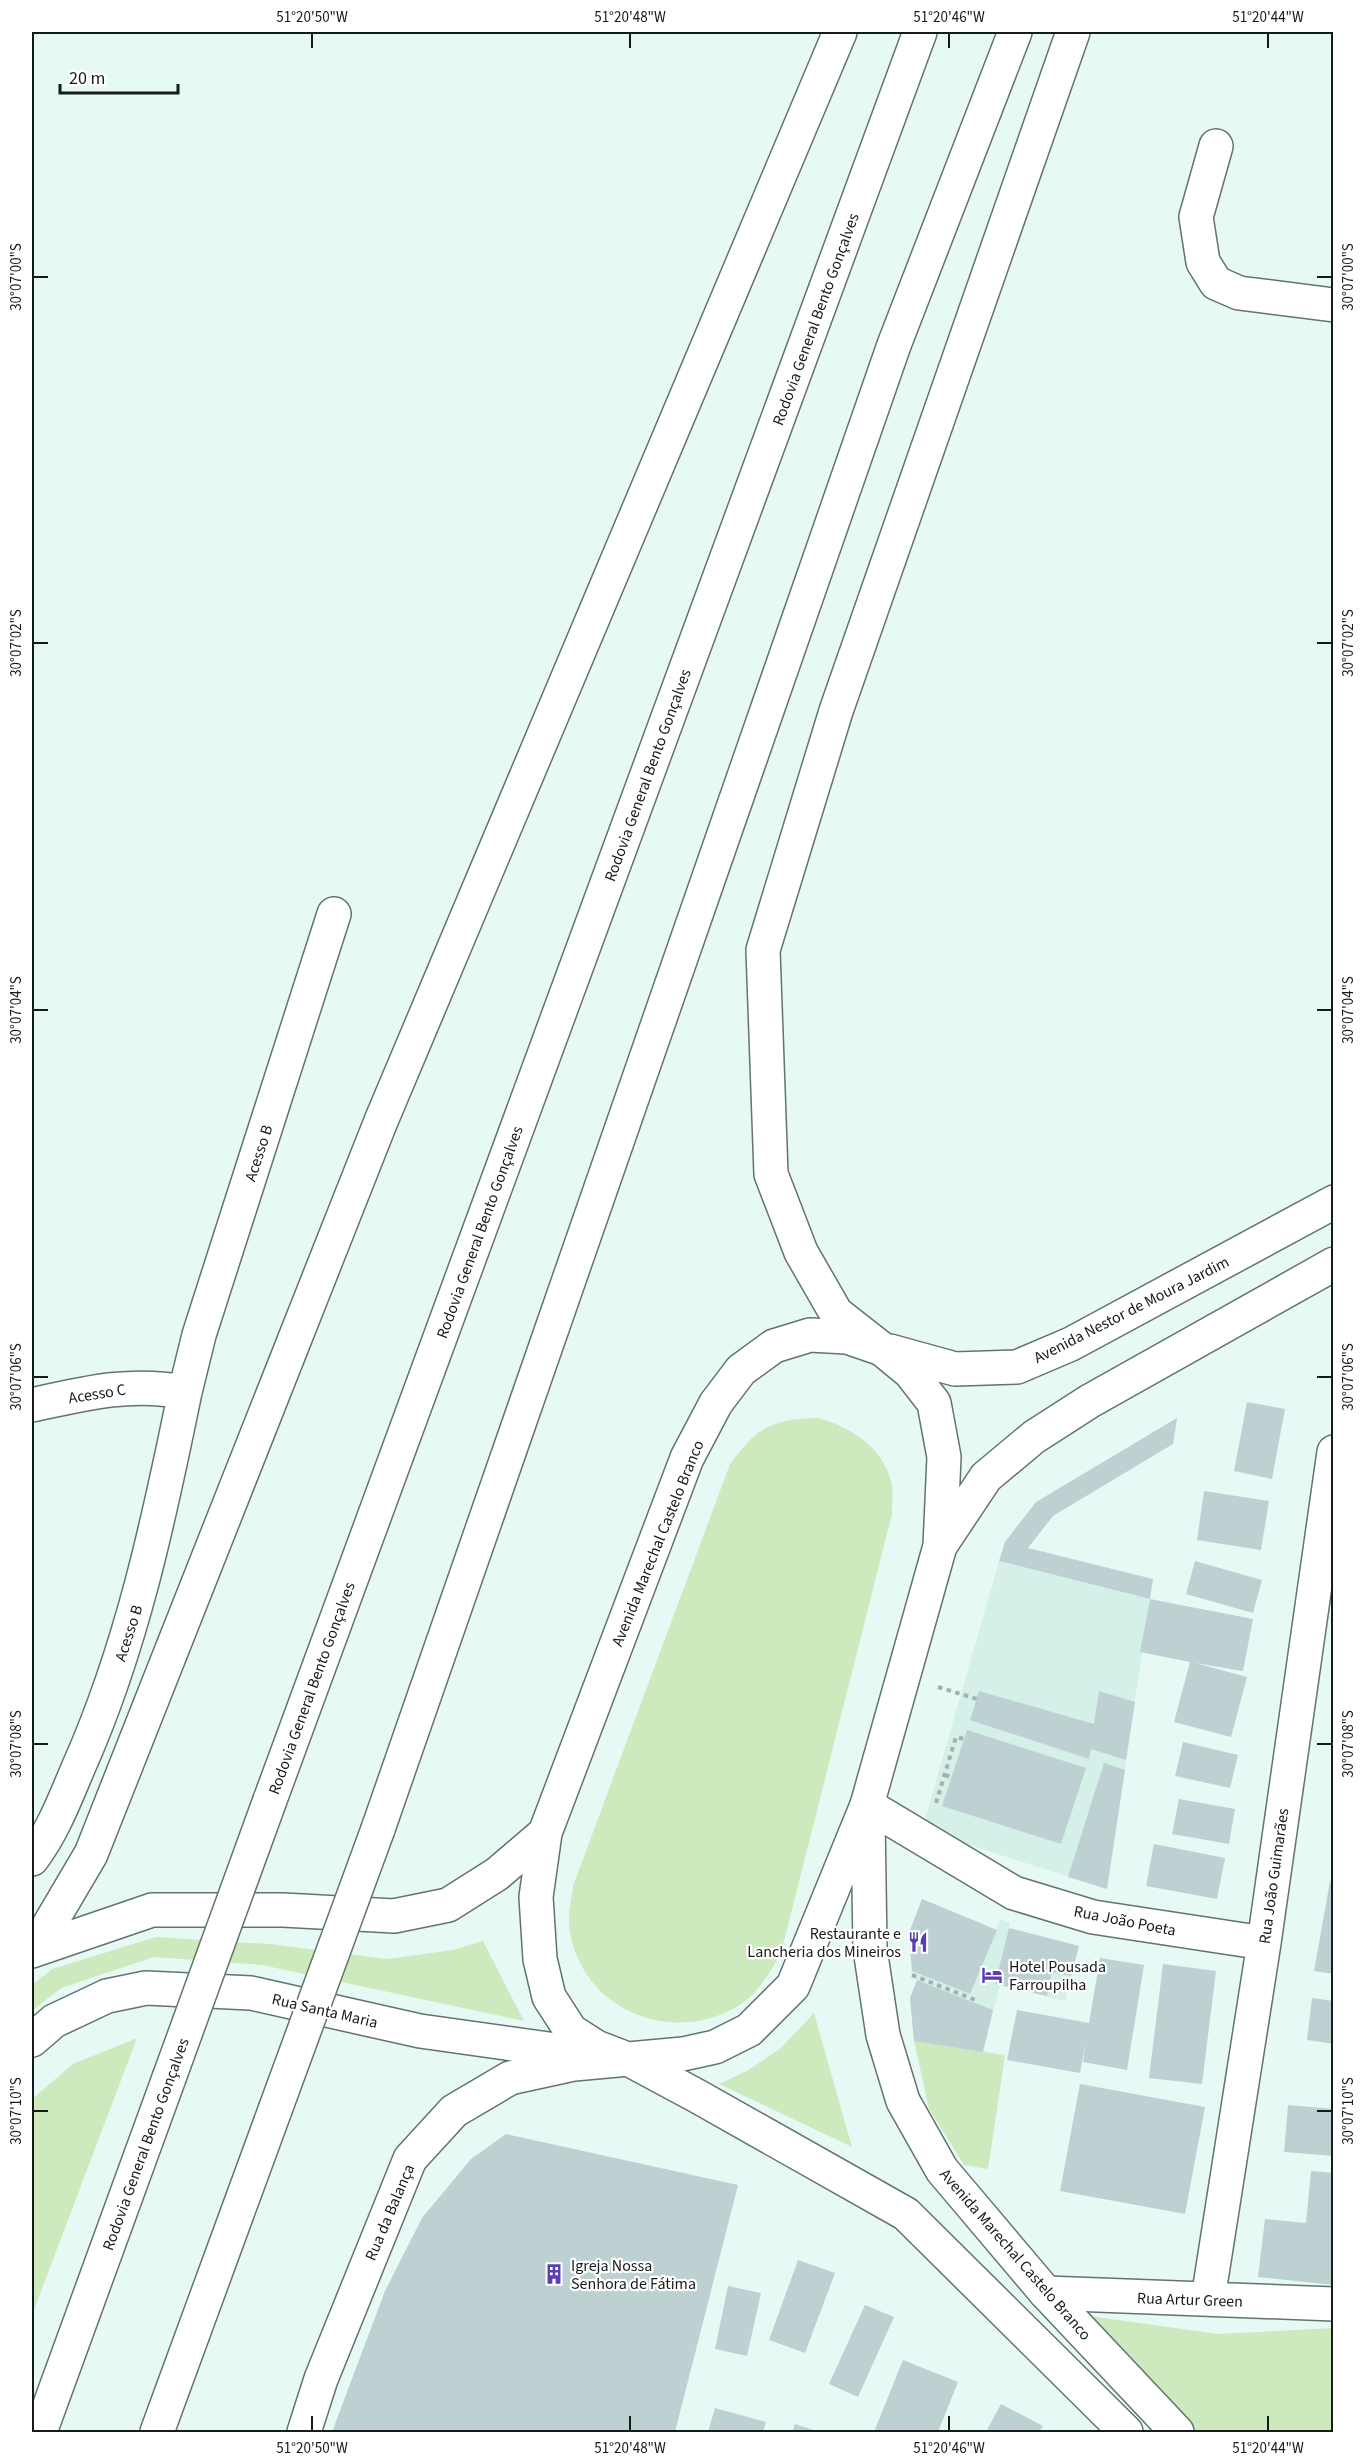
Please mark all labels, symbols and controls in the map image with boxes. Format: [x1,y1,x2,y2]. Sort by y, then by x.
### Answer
text: 51°20'50"W [276,7,348,28]
text: 51°20'48"W [594,7,666,28]
text: 51°20'46"W [913,7,985,28]
text: 51°20'44"W [1232,7,1304,28]
scale bar [60,57,178,95]
text: 20 m [69,66,105,91]
street label: Rodovia General Bento Gonçalves [767,210,865,429]
text: 30°07'00"S [6,243,27,311]
text: 30°07'00"S [1338,243,1359,311]
text: 30°07'02"S [6,609,27,677]
text: 30°07'02"S [1338,609,1359,677]
street label: Rodovia General Bento Gonçalves [599,666,697,885]
text: 30°07'04"S [6,976,27,1044]
text: 30°07'04"S [1338,976,1359,1044]
street label: Acesso B [239,1122,278,1184]
street label: Rodovia General Bento Gonçalves [431,1123,529,1342]
street label: Avenida Nestor de Moura Jardim [1030,1251,1233,1369]
text: 30°07'06"S [6,1343,27,1411]
text: 30°07'06"S [1338,1343,1359,1411]
street label: Acesso C [67,1379,128,1409]
street label: Avenida Marechal Castelo Branco [606,1437,709,1650]
street label: Rodovia General Bento Gonçalves [263,1579,361,1798]
street label: Acesso B [109,1602,148,1664]
text: 30°07'08"S [6,1710,27,1778]
text: 30°07'08"S [1338,1710,1359,1778]
street label: Rua João Guimarães [1254,1807,1294,1945]
street label: Rua João Poeta [1072,1900,1178,1942]
place label: Restaurante e Lancheria dos Mineiros [747,1923,901,1963]
restaurant icon: Restaurante e Lancheria dos Mineiros [906,1930,930,1954]
place label: Hotel Pousada Farroupilha [1009,1956,1106,1996]
hotel icon: Hotel Pousada Farroupilha [980,1963,1004,1987]
street label: Rua Santa Maria [270,1988,380,2034]
street label: Rodovia General Bento Gonçalves [97,2035,195,2254]
text: 30°07'10"S [6,2077,27,2145]
text: 30°07'10"S [1338,2077,1359,2145]
street label: Rua da Balança [360,2161,420,2264]
street label: Avenida Marechal Castelo Branco [935,2164,1096,2345]
place label: Igreja Nossa Senhora de Fátima [571,2255,696,2295]
building icon: Igreja Nossa Senhora de Fátima [542,2262,566,2286]
street label: Rua Artur Green [1137,2287,1243,2313]
text: 51°20'50"W [276,2438,348,2459]
text: 51°20'48"W [594,2438,666,2459]
text: 51°20'46"W [913,2438,985,2459]
text: 51°20'44"W [1232,2438,1304,2459]

